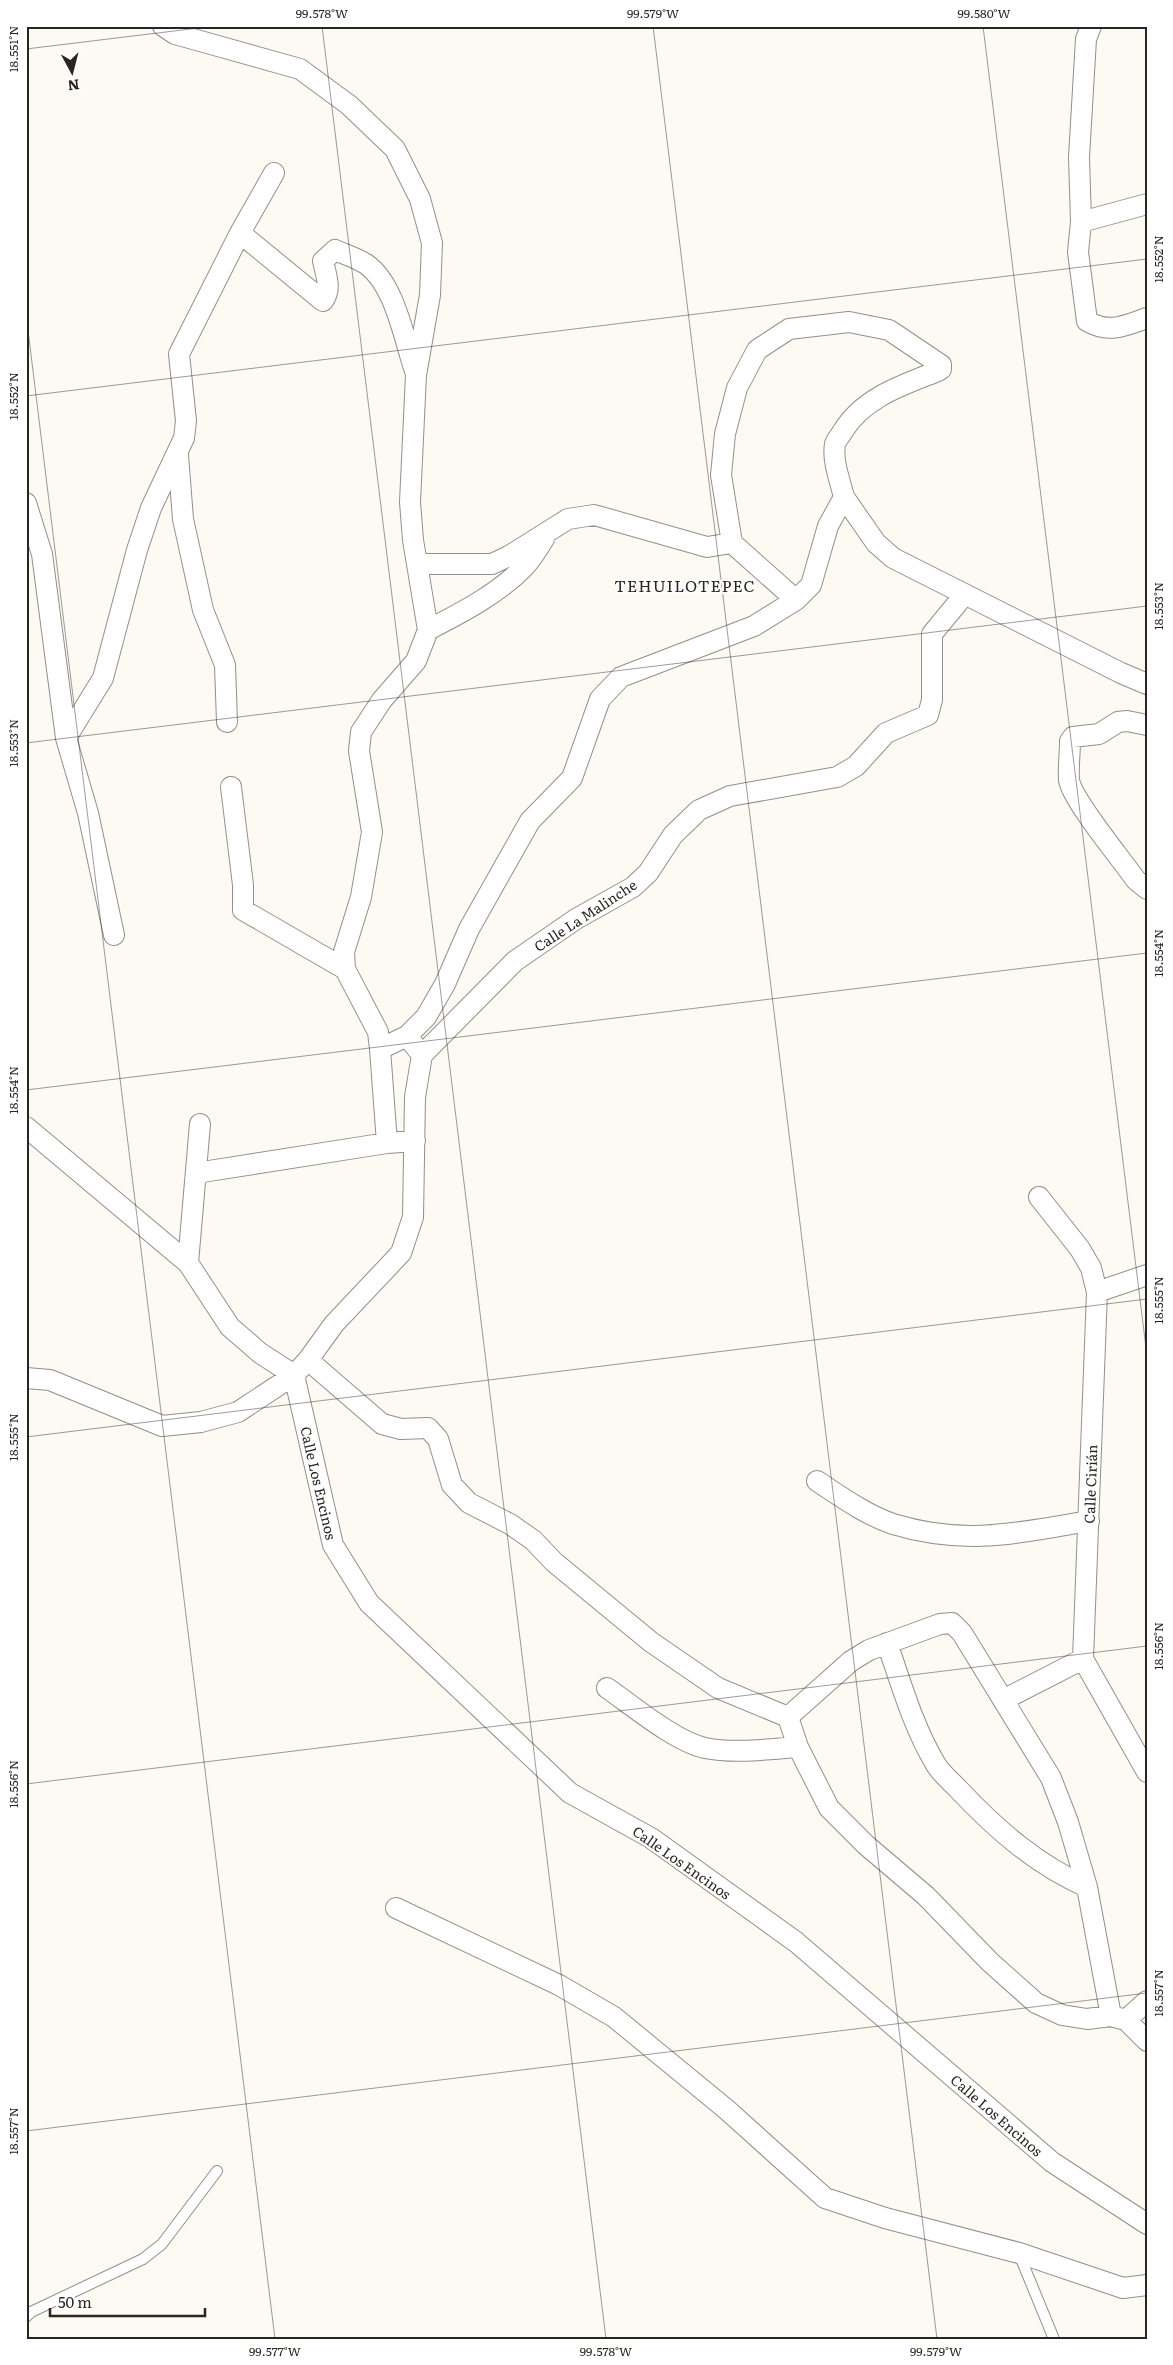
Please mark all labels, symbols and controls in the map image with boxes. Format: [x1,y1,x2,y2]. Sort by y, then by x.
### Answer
text: 99.578°W [296,4,348,22]
text: 99.579°W [627,4,679,22]
text: 99.580°W [957,4,1011,22]
text: 18.551°N [4,26,22,72]
north arrow [48,48,98,98]
text: N [66,75,81,97]
text: 18.552°N [1149,235,1167,283]
text: 18.552°N [4,372,22,420]
district label: TEHUILOTEPEC [614,573,756,597]
text: 18.553°N [1149,582,1167,630]
text: 18.553°N [4,719,22,767]
street label: Calle La Malinche [530,874,640,956]
text: 18.554°N [1149,929,1167,977]
text: 18.554°N [4,1066,22,1114]
text: 18.555°N [1149,1276,1167,1324]
text: 18.555°N [4,1413,22,1461]
street label: Calle Los Encinos [296,1424,342,1542]
street label: Calle Cirián [1079,1444,1101,1524]
text: 18.556°N [1149,1622,1167,1670]
text: 18.556°N [4,1760,22,1808]
street label: Calle Los Encinos [629,1821,735,1903]
text: 18.557°N [1149,1969,1167,2017]
street label: Calle Los Encinos [947,2069,1047,2161]
text: 18.557°N [4,2107,22,2155]
scale bar [50,2285,205,2317]
text: 50 m [58,2290,92,2313]
text: 99.577°W [249,2342,301,2360]
text: 99.578°W [580,2342,632,2360]
text: 99.579°W [910,2342,962,2360]

